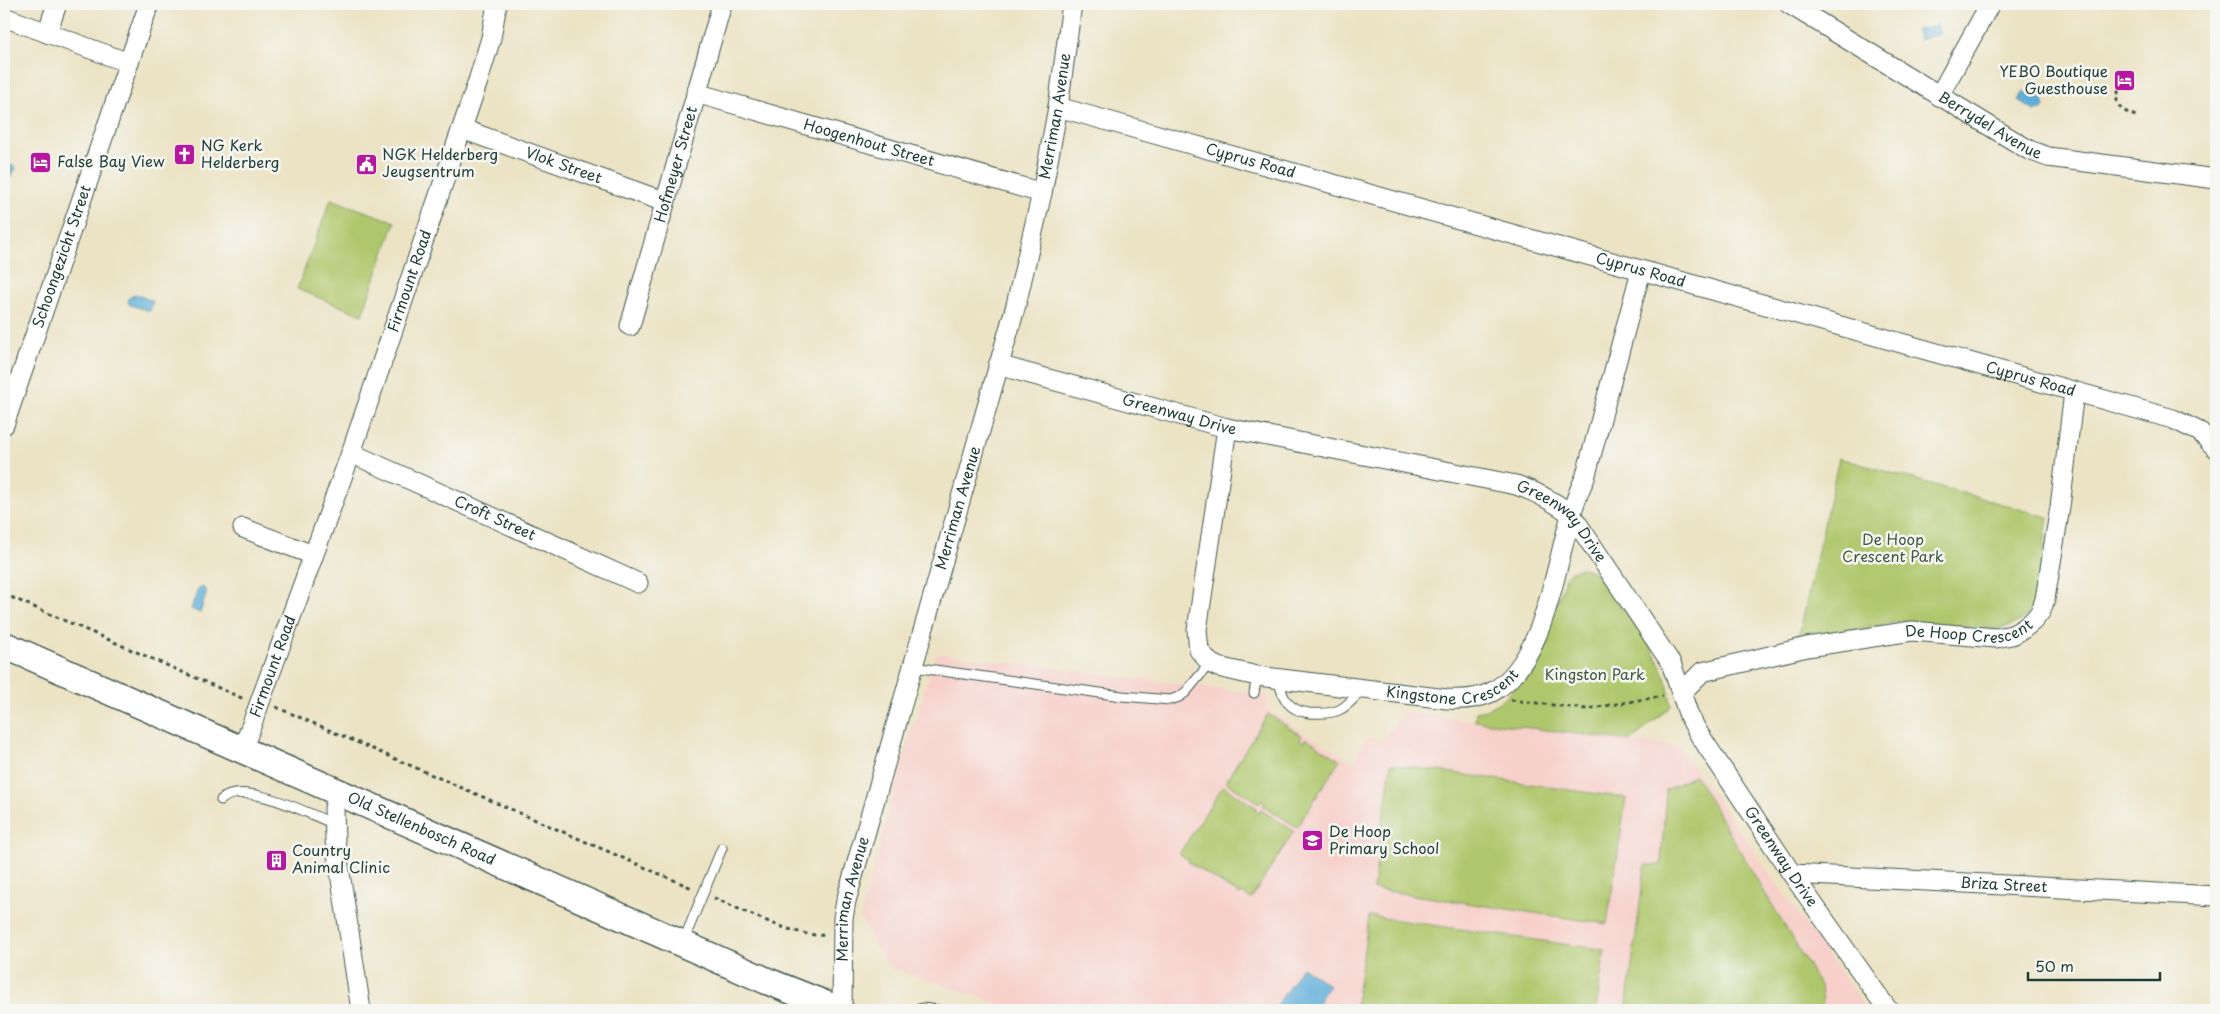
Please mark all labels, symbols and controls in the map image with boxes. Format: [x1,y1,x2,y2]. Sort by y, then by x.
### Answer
street label: Merriman Avenue [1032,51,1075,181]
place label: YEBO Boutique Guesthouse [1999,59,2108,99]
hotel icon: YEBO Boutique Guesthouse [2112,69,2136,93]
street label: Berrydel Avenue [1934,85,2045,164]
street label: Hofmeyer Street [647,103,702,225]
street label: Hoogenhout Street [801,112,938,171]
place label: NG Kerk Helderberg [201,133,280,173]
street label: Cyprus Road [1203,136,1299,183]
street label: Vlok Street [523,140,606,188]
place label: NGK Helderberg Jeugsentrum [382,142,498,182]
church icon: NG Kerk Helderberg [173,143,197,167]
place label: False Bay View [57,149,165,172]
hotel icon: False Bay View [29,150,53,174]
public building icon: NGK Helderberg Jeugsentrum [354,152,378,176]
street label: Schoongezicht Street [25,181,96,331]
street label: Firmount Road [380,226,436,335]
street label: Cyprus Road [1593,245,1689,292]
street label: Cyprus Road [1983,354,2079,401]
street label: Greenway Drive [1120,387,1239,440]
street label: Merriman Avenue [928,443,985,572]
street label: Greenway Drive [1514,473,1613,566]
street label: Croft Street [451,488,540,545]
park label: De Hoop Crescent Park [1842,527,1944,567]
street label: Firmount Road [242,612,301,720]
street label: De Hoop Crescent [1903,613,2037,648]
park label: Kingston Park [1545,662,1645,685]
street label: Kingstone Crescent [1385,663,1523,709]
street label: Old Stellenbosch Road [344,785,500,870]
street label: Greenway Drive [1740,801,1825,911]
place label: De Hoop Primary School [1329,819,1439,859]
school or university icon: De Hoop Primary School [1301,829,1325,853]
street label: Merriman Avenue [829,833,874,962]
place label: Country Animal Clinic [292,838,390,878]
building icon: Country Animal Clinic [264,848,288,872]
street label: Briza Street [1960,870,2048,897]
scale bar [2028,949,2160,981]
text: 50 m [2035,954,2074,977]

